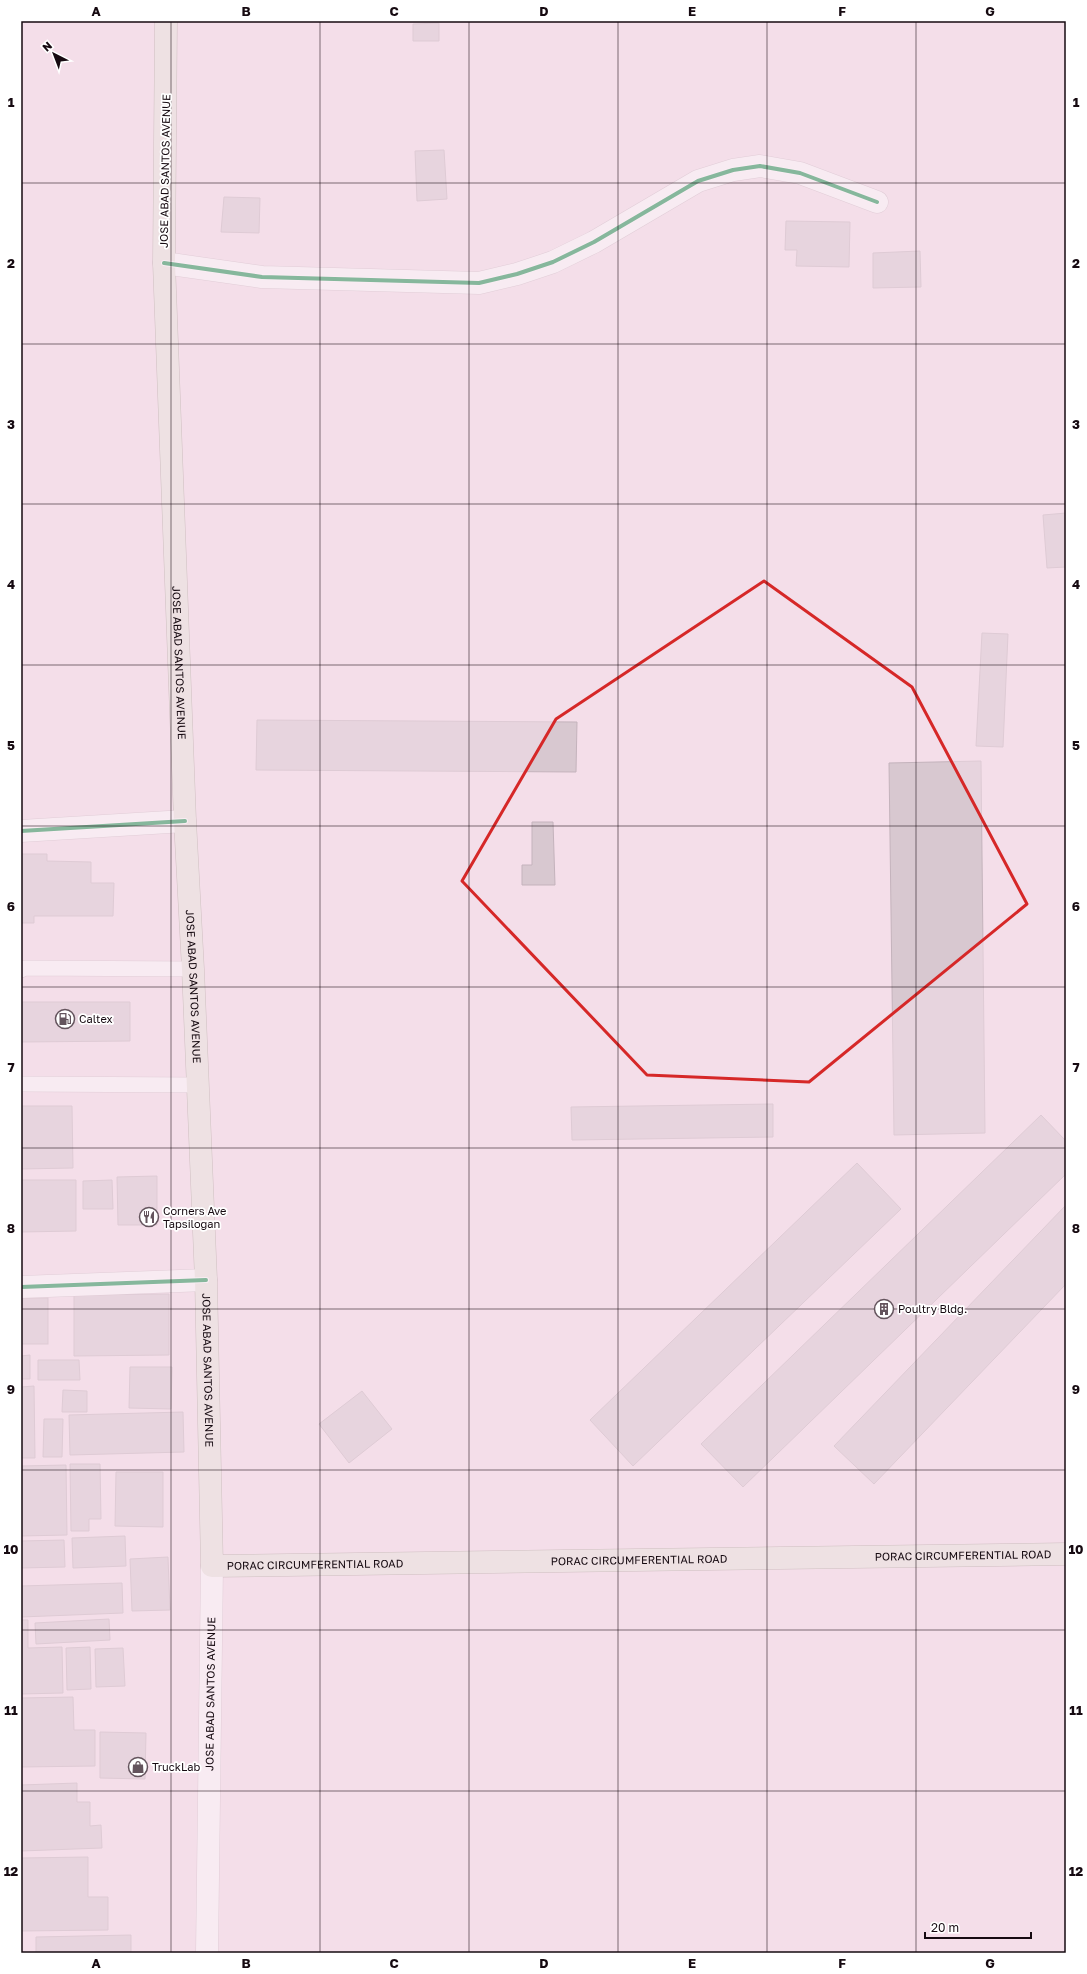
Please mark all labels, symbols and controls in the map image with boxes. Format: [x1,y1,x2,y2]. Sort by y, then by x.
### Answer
text: A [91,3,101,19]
text: B [241,3,251,19]
text: C [389,3,399,19]
text: D [539,3,549,19]
text: E [688,3,696,19]
text: F [838,3,846,19]
text: G [985,3,995,19]
north arrow [34,34,74,74]
text: N [40,39,54,54]
text: 1 [8,94,15,110]
street label: JOSE ABAD SANTOS AVENUE [157,94,172,248]
text: 1 [1073,94,1080,110]
text: 2 [7,255,15,271]
text: 2 [1072,255,1080,271]
text: 3 [7,416,15,432]
text: 3 [1072,416,1080,432]
text: 4 [7,576,15,592]
text: 4 [1072,576,1080,592]
street label: JOSE ABAD SANTOS AVENUE [170,586,189,740]
text: 5 [7,737,15,753]
text: 5 [1072,737,1080,753]
text: 6 [7,898,15,914]
text: 6 [1072,898,1080,914]
street label: JOSE ABAD SANTOS AVENUE [184,909,204,1064]
fuel station icon: Caltex [54,1008,76,1030]
place label: Caltex [79,1012,113,1025]
text: 7 [7,1059,15,1075]
text: 7 [1072,1059,1080,1075]
place label: Corners Ave Tapsilogan [163,1204,226,1230]
restaurant icon: Corners Ave Tapsilogan [138,1206,160,1228]
text: 8 [7,1220,15,1236]
text: 8 [1072,1220,1080,1236]
street label: JOSE ABAD SANTOS AVENUE [200,1293,217,1447]
building icon: Poultry Bldg. [873,1298,895,1320]
place label: Poultry Bldg. [898,1302,967,1315]
text: 9 [7,1381,15,1397]
text: 9 [1072,1381,1080,1397]
text: 10 [3,1541,19,1557]
text: 10 [1068,1541,1084,1557]
street label: PORAC CIRCUMFERENTIAL ROAD [875,1547,1052,1563]
street label: PORAC CIRCUMFERENTIAL ROAD [551,1552,728,1567]
street label: PORAC CIRCUMFERENTIAL ROAD [227,1556,404,1572]
street label: JOSE ABAD SANTOS AVENUE [202,1617,217,1771]
text: 11 [4,1702,18,1718]
text: 11 [1069,1702,1083,1718]
shop icon: TruckLab [127,1756,149,1778]
place label: TruckLab [152,1760,201,1773]
text: 12 [4,1863,18,1879]
text: 12 [1069,1863,1083,1879]
scale bar [925,1914,1031,1940]
text: 20 m [931,1920,959,1935]
text: A [91,1955,101,1971]
text: B [241,1955,251,1971]
text: C [389,1955,399,1971]
text: D [539,1955,549,1971]
text: E [688,1955,696,1971]
text: F [838,1955,846,1971]
text: G [985,1955,995,1971]

